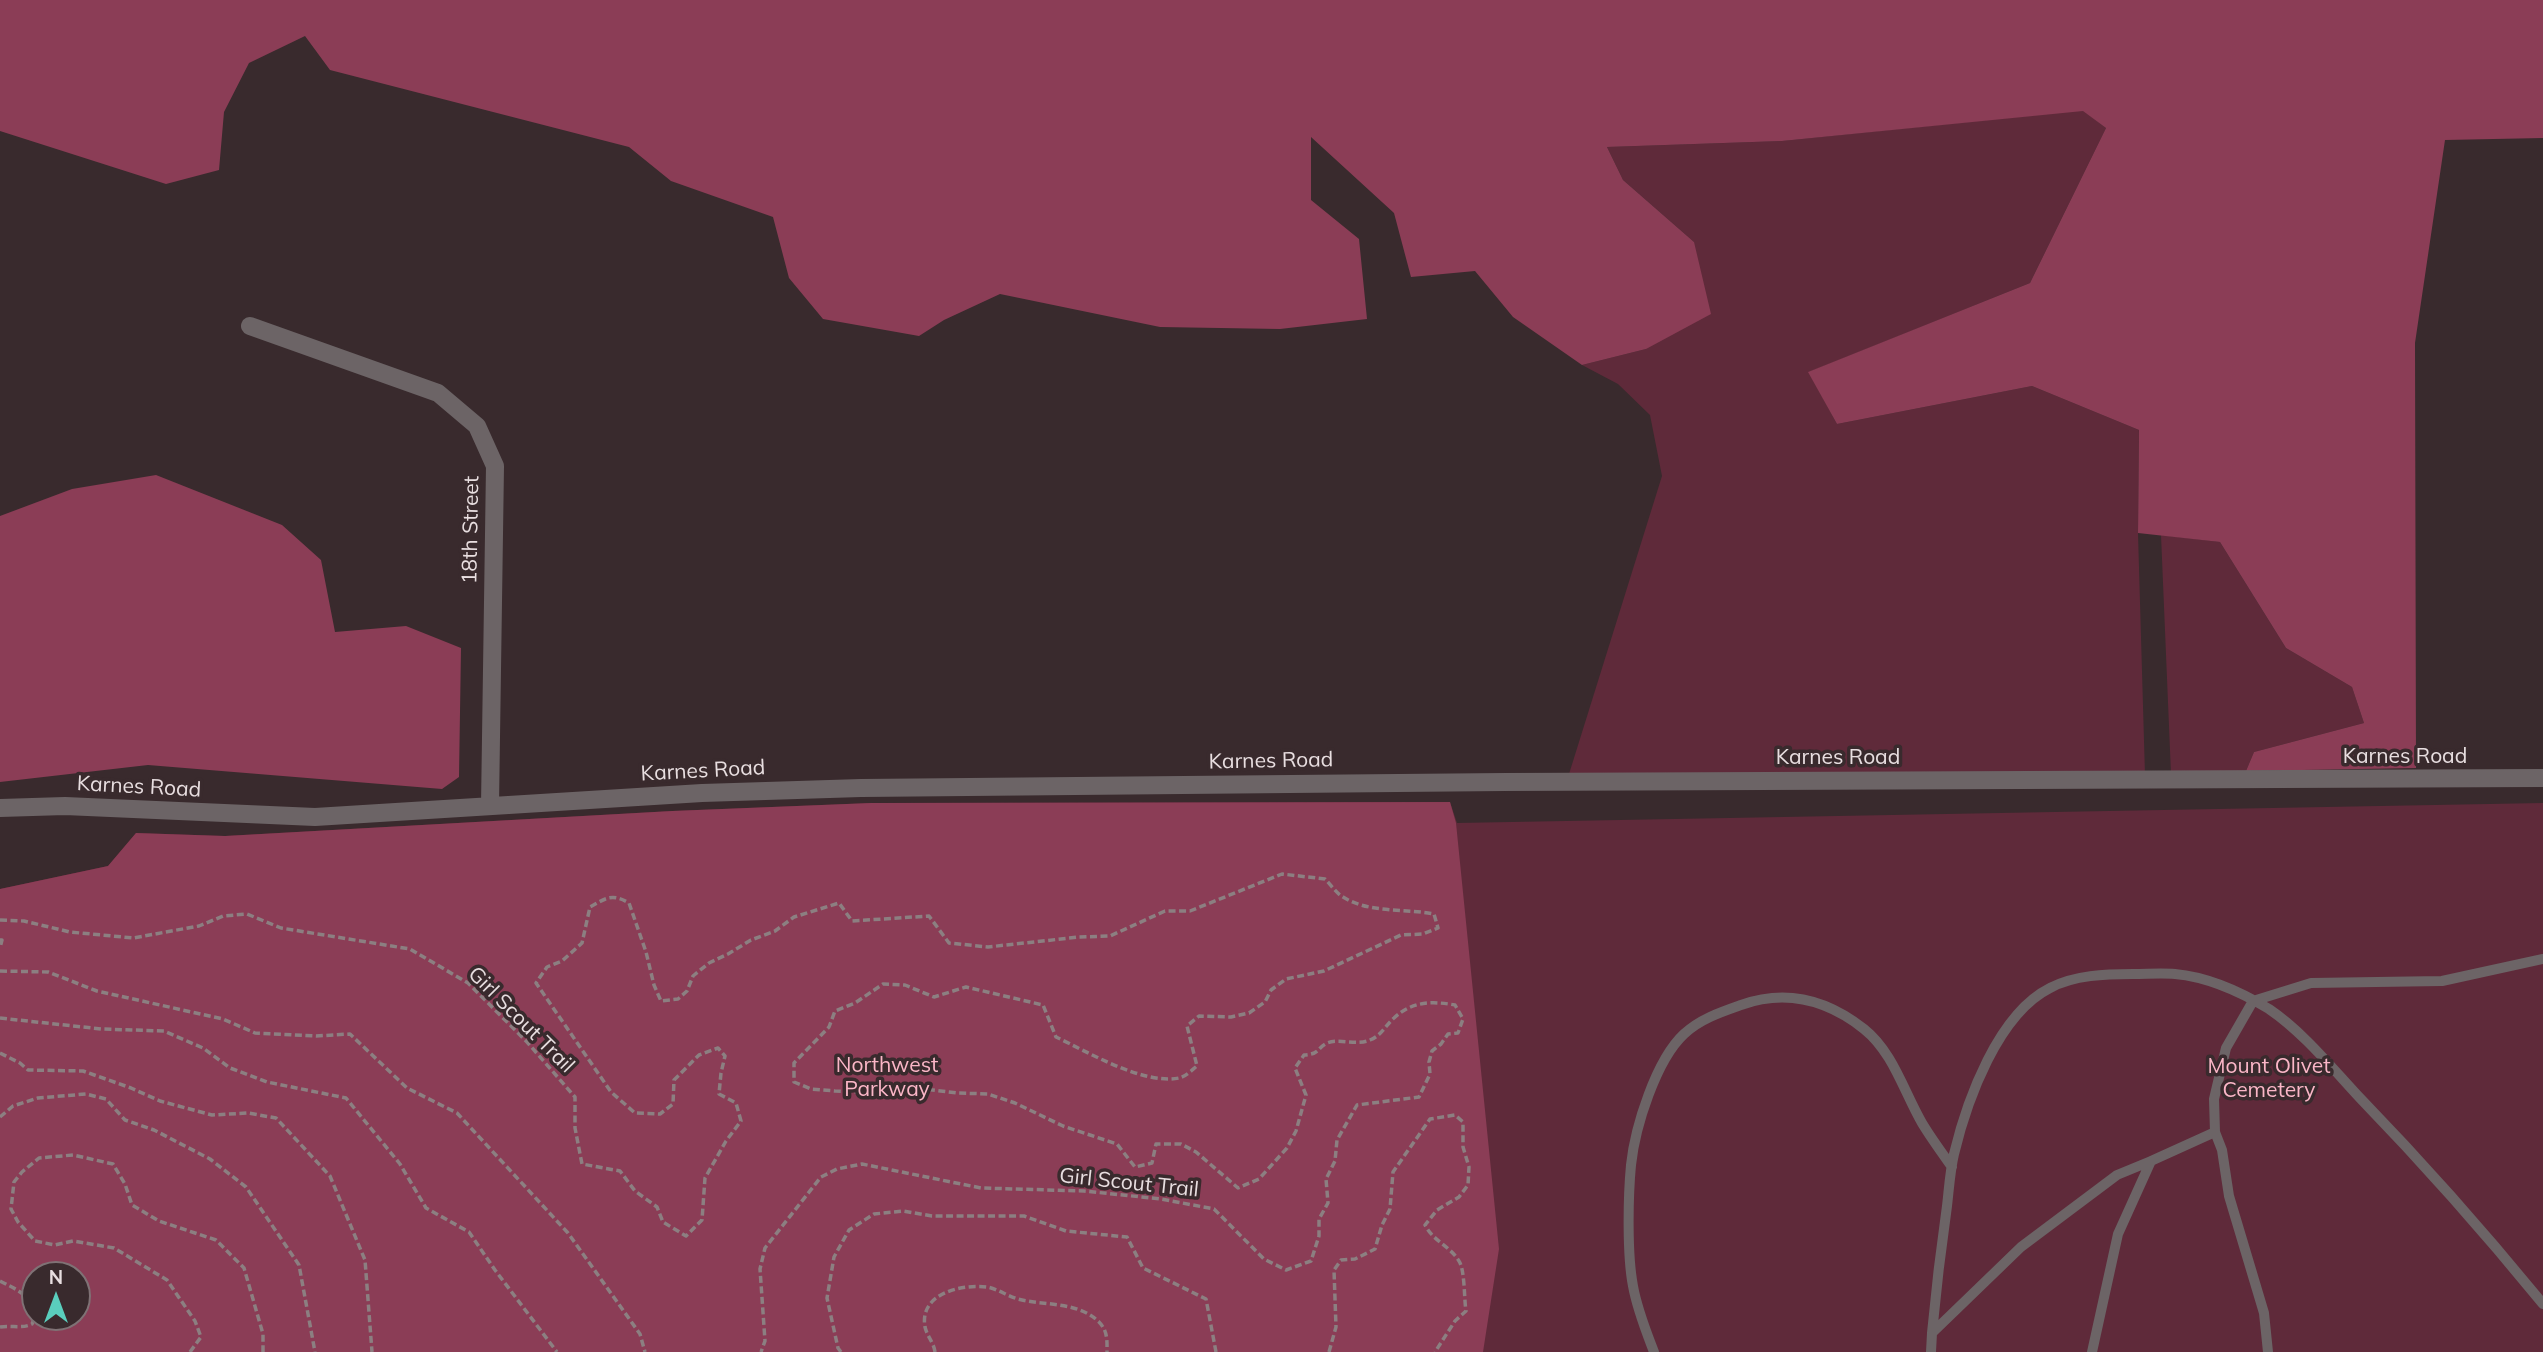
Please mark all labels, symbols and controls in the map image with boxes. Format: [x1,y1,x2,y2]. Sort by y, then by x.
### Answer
street label: 18th Street [457,476,485,584]
street label: Karnes Road [2343,744,2467,770]
street label: Karnes Road [1776,745,1900,771]
street label: Karnes Road [1208,747,1334,775]
street label: Karnes Road [640,755,766,787]
street label: Karnes Road [76,771,202,803]
street label: Girl Scout Trail [463,962,579,1078]
park label: Northwest Parkway [836,1053,938,1103]
park label: Mount Olivet Cemetery [2207,1054,2331,1104]
street label: Girl Scout Trail [1058,1163,1200,1203]
north arrow [21,1261,91,1331]
text: N [49,1265,63,1289]

